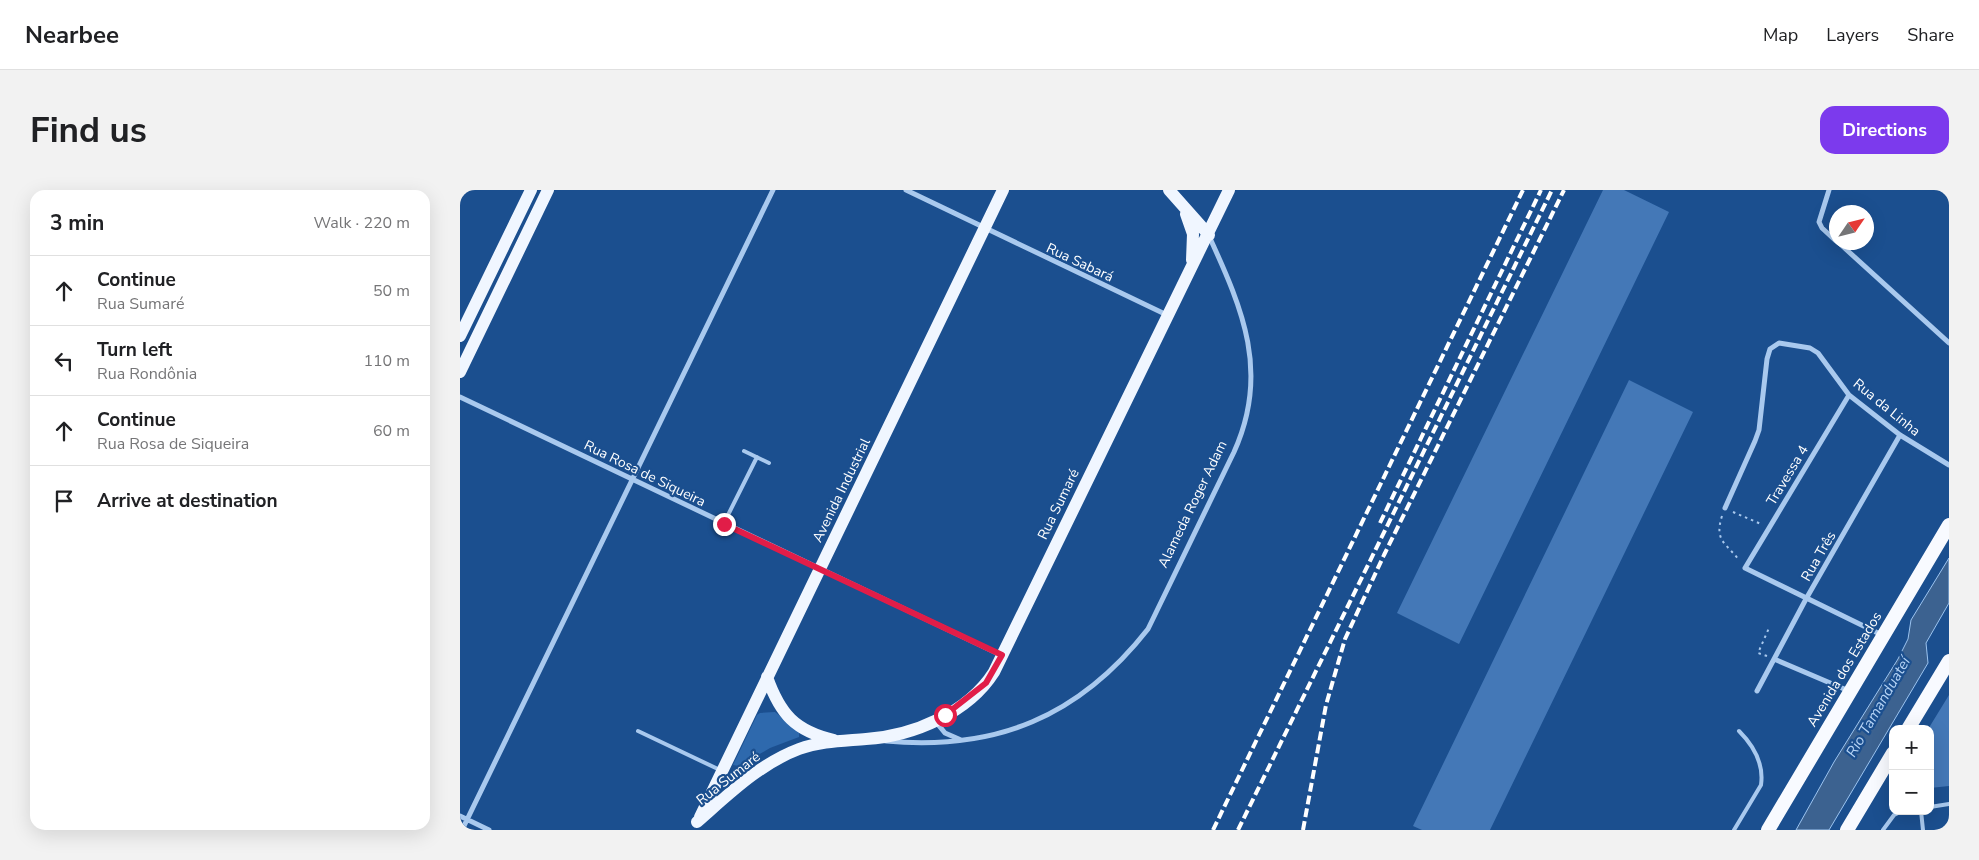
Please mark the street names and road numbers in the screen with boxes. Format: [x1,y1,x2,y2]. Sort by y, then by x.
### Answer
street label: Rua Sabará [1043,239,1117,286]
street label: Rua da Linha [1849,374,1924,440]
street label: Avenida Industrial [808,434,875,545]
street label: Rua Rosa de Siqueira [581,436,709,511]
street label: Alameda Roger Adam [1153,437,1232,571]
street label: Travessa 4 [1762,442,1813,509]
street label: Rua Sumaré [1033,466,1084,543]
street label: Rua Três [1797,528,1840,585]
street label: Avenida dos Estados [1803,608,1886,730]
street label: Rua Sumaré [692,747,764,809]

